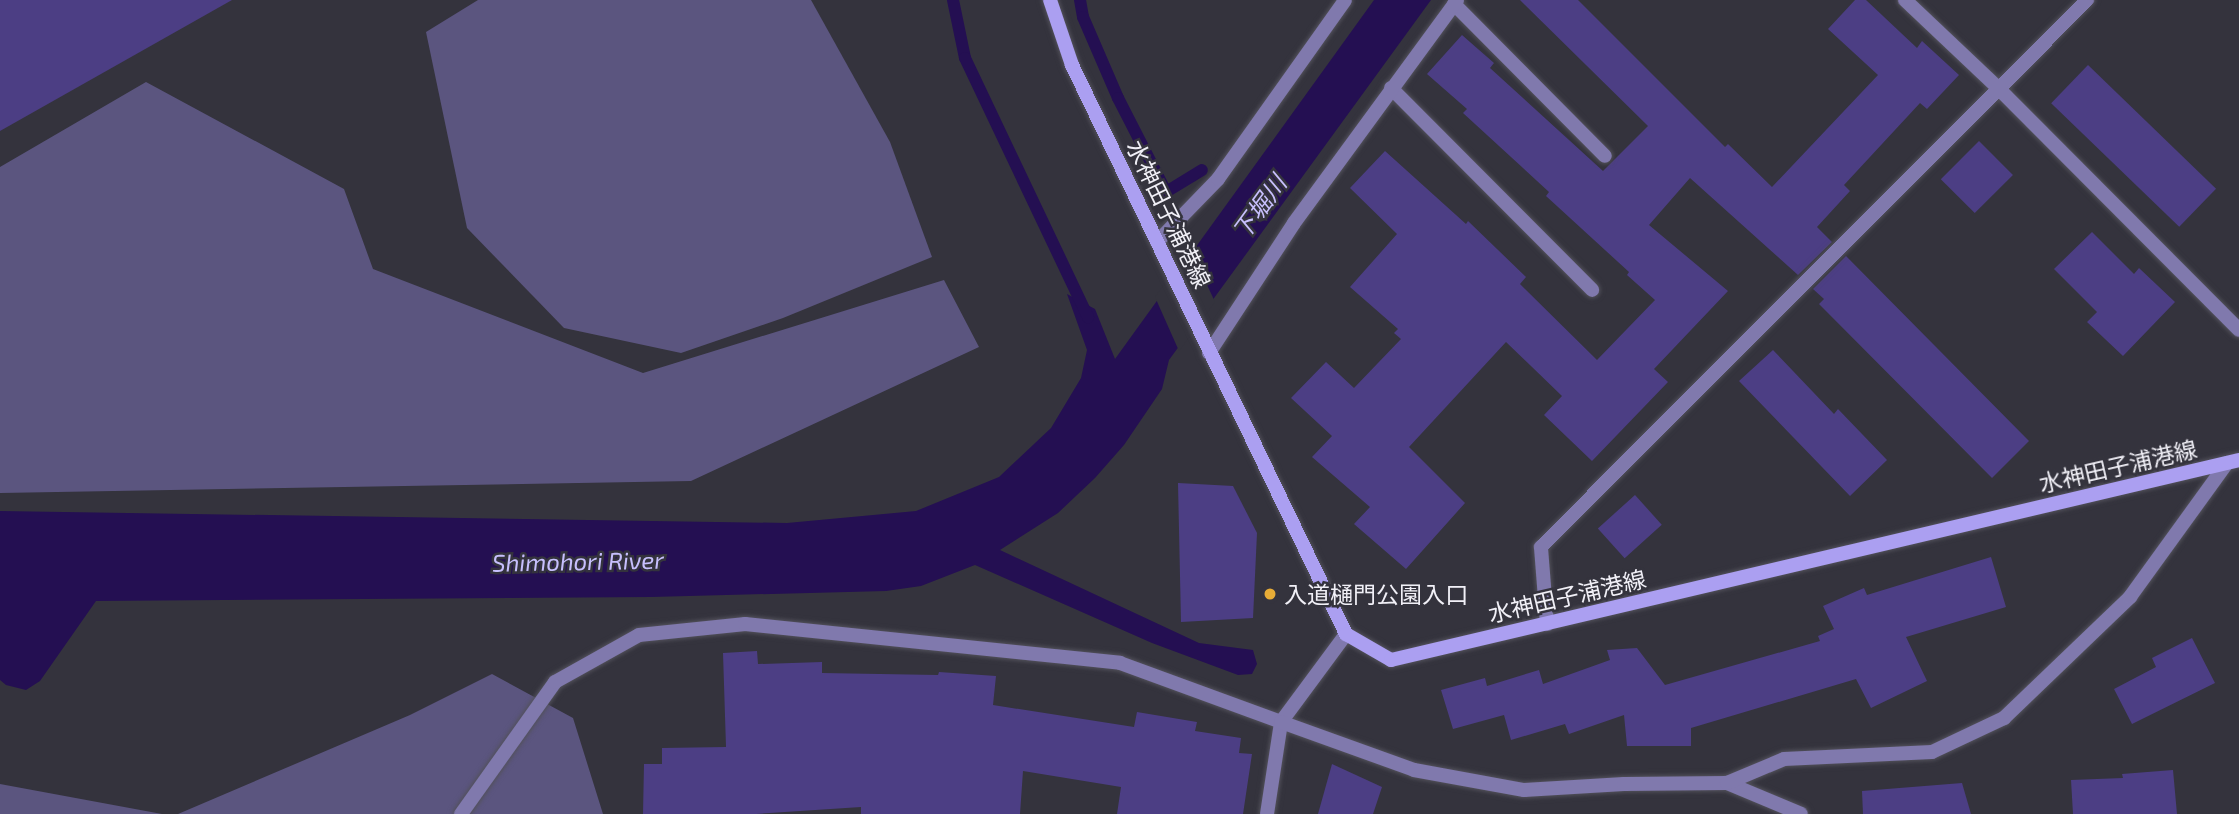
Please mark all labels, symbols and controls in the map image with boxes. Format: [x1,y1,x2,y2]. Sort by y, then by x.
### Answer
street label: 水神田子浦港線 [1121,136,1217,292]
water label: 下堀川 [1226,169,1292,245]
street label: 水神田子浦港線 [2036,434,2200,498]
water label: Shimohori River [492,545,664,577]
street label: 水神田子浦港線 [1485,564,1649,628]
place label: 入道樋門公園入口 [1284,580,1468,608]
marker: 入道樋門公園入口 [1262,586,1278,602]

